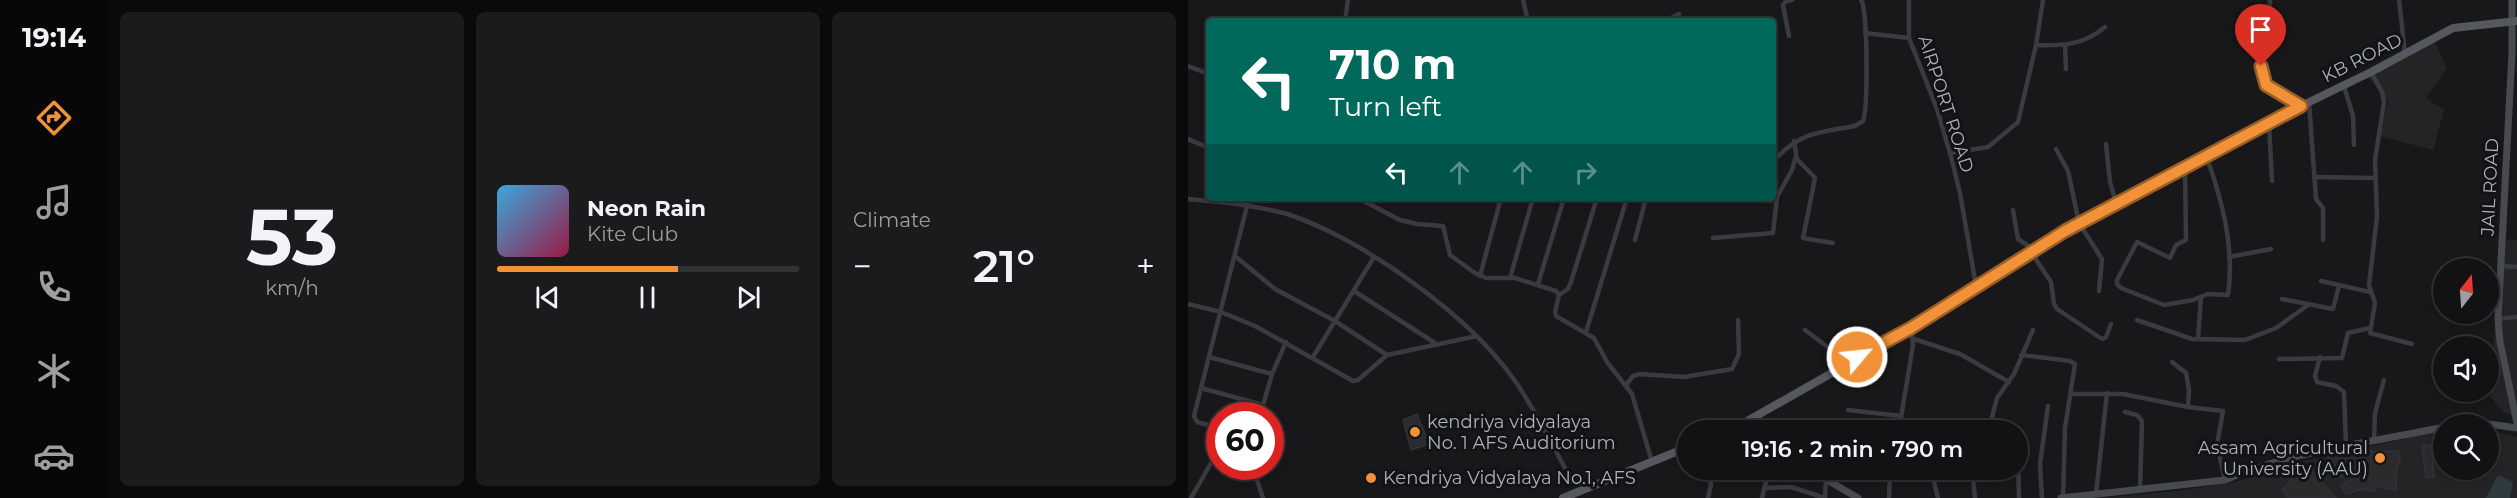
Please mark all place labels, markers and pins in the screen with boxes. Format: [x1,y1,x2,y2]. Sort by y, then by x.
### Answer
pin [2235,4,2286,66]
place label: kendriya vidyalaya No. 1 AFS Auditorium [1427,411,1616,454]
marker: kendriya vidyalaya No. 1 AFS Auditorium [1408,425,1422,439]
place label: Assam Agricultural University (AAU) [2198,437,2368,480]
marker: Assam Agricultural University (AAU) [2373,451,2387,465]
place label: Kendriya Vidyalaya No.1, AFS [1383,467,1636,489]
marker: Kendriya Vidyalaya No.1, AFS [1364,471,1378,485]

